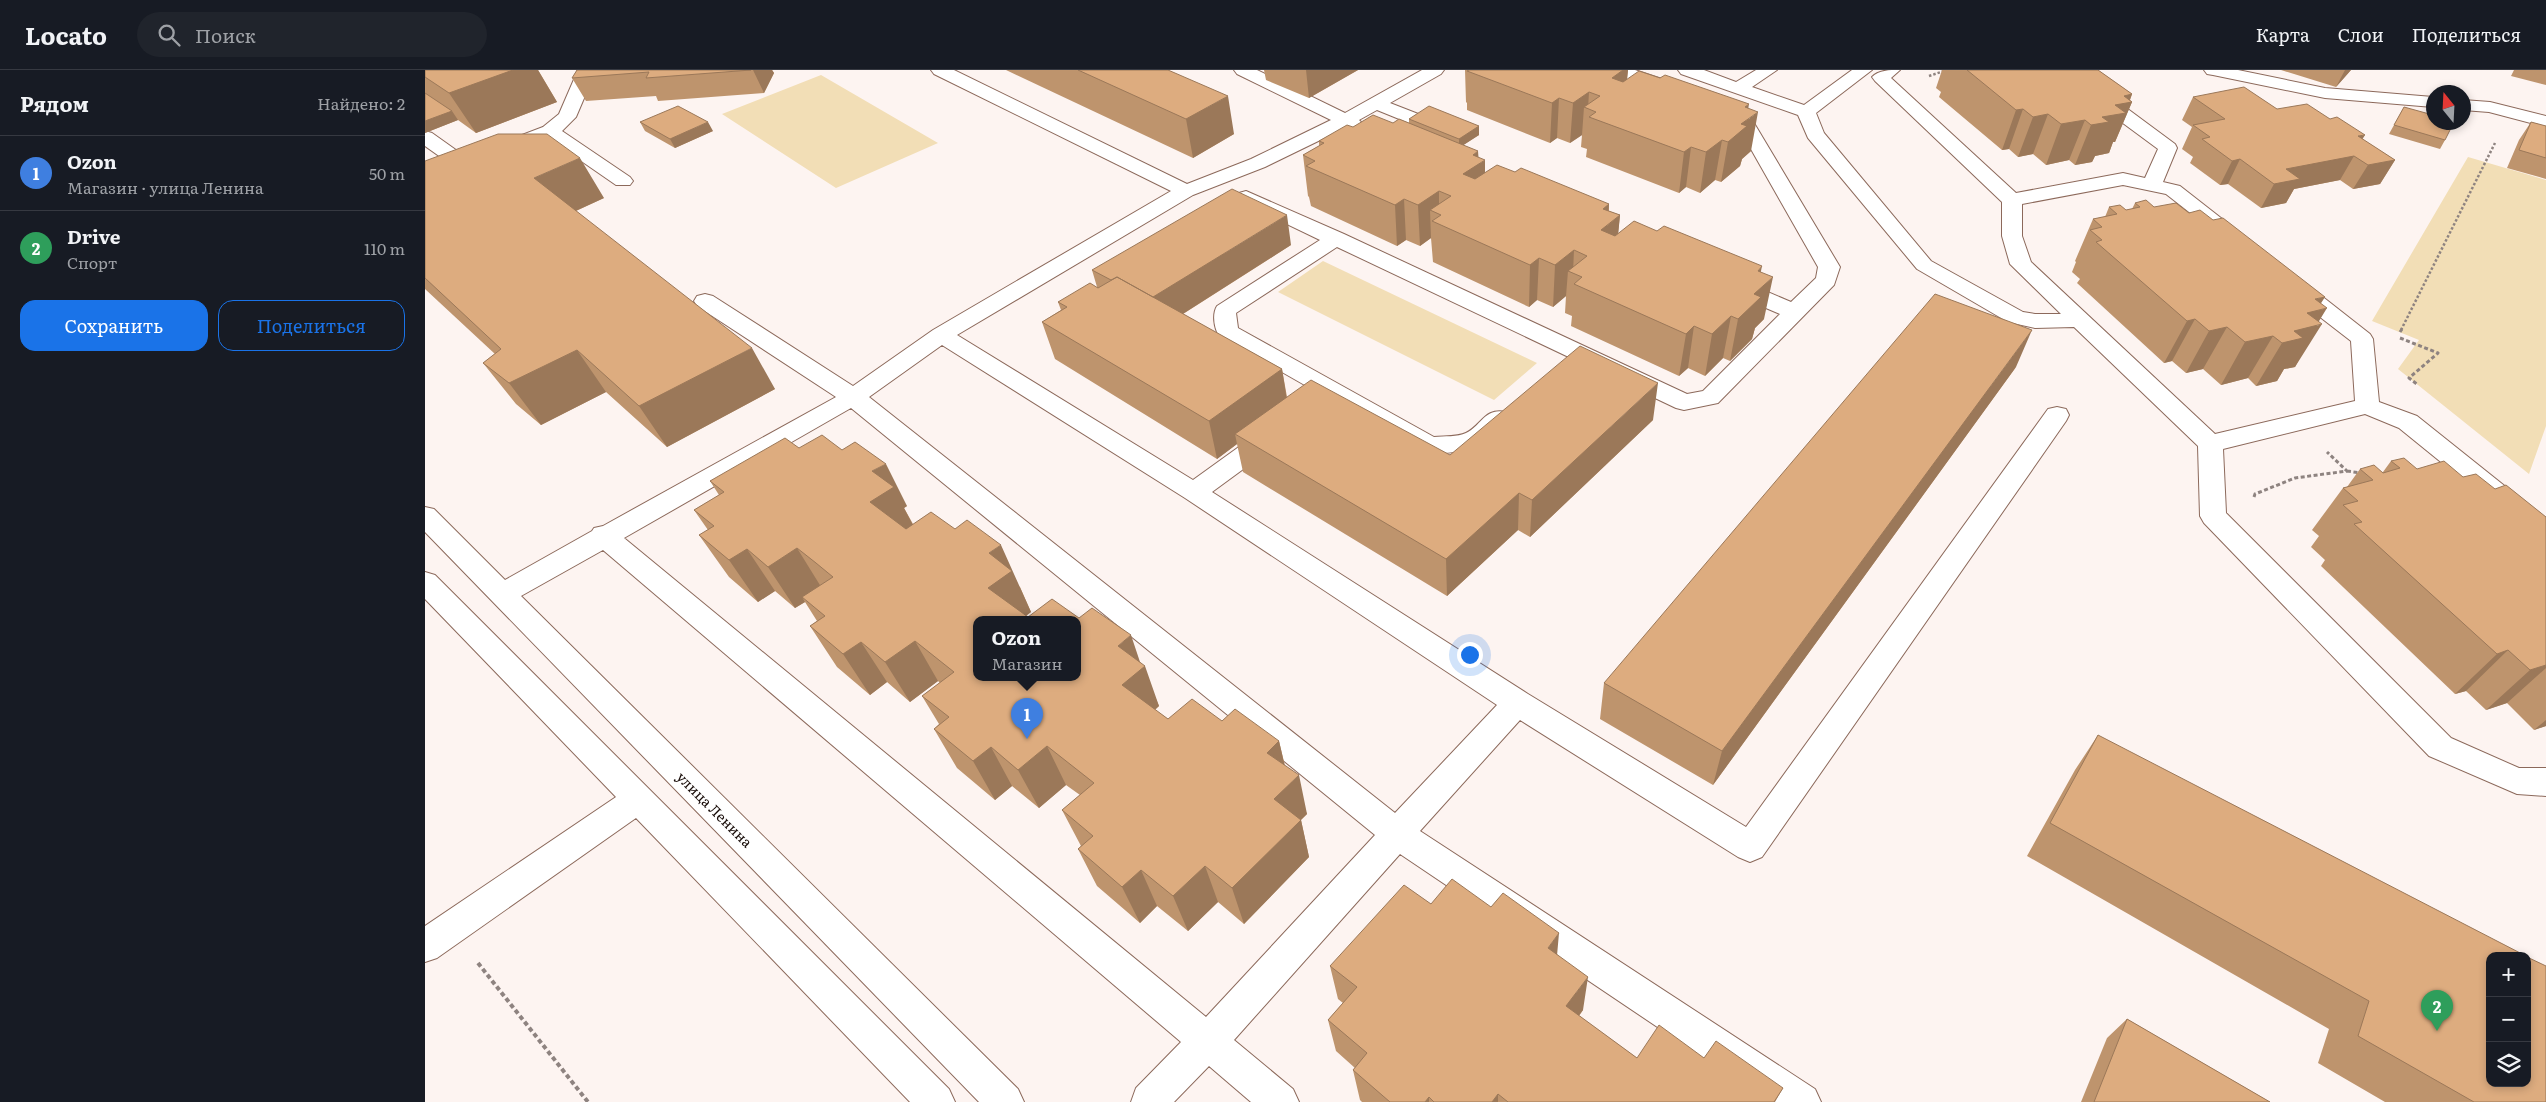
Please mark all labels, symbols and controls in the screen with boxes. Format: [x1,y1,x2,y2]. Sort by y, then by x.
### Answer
search box [137,12,487,57]
text: Locato [25,17,107,52]
icon: search [155,21,183,49]
text: Поиск [195,21,256,49]
text: Карта [2256,21,2310,48]
text: Слои [2338,21,2384,48]
text: Поделиться [2412,21,2521,48]
north arrow [2426,85,2471,130]
text: Рядом [20,87,89,118]
text: Найдено: 2 [317,91,405,115]
text: Ozon [67,147,117,175]
text: 1 [33,161,39,185]
text: 50 m [369,161,405,185]
text: Магазин · улица Ленина [67,175,264,199]
text: Drive [67,222,121,250]
text: 2 [32,236,40,260]
text: 110 m [364,236,405,260]
text: Спорт [67,250,117,274]
button: Сохранить [20,300,208,351]
button: Поделиться [218,300,405,351]
popup [973,616,1081,681]
text: Ozon [992,623,1041,651]
your location [1457,642,1483,668]
text: Магазин [992,651,1062,675]
pin: 1 [1011,698,1043,739]
street label: улица Ленина [673,767,758,852]
map controls [2486,952,2531,1087]
button: + [2486,952,2531,997]
pin: 2 [2421,990,2453,1031]
button: − [2486,997,2531,1042]
button: layers [2486,1042,2531,1087]

